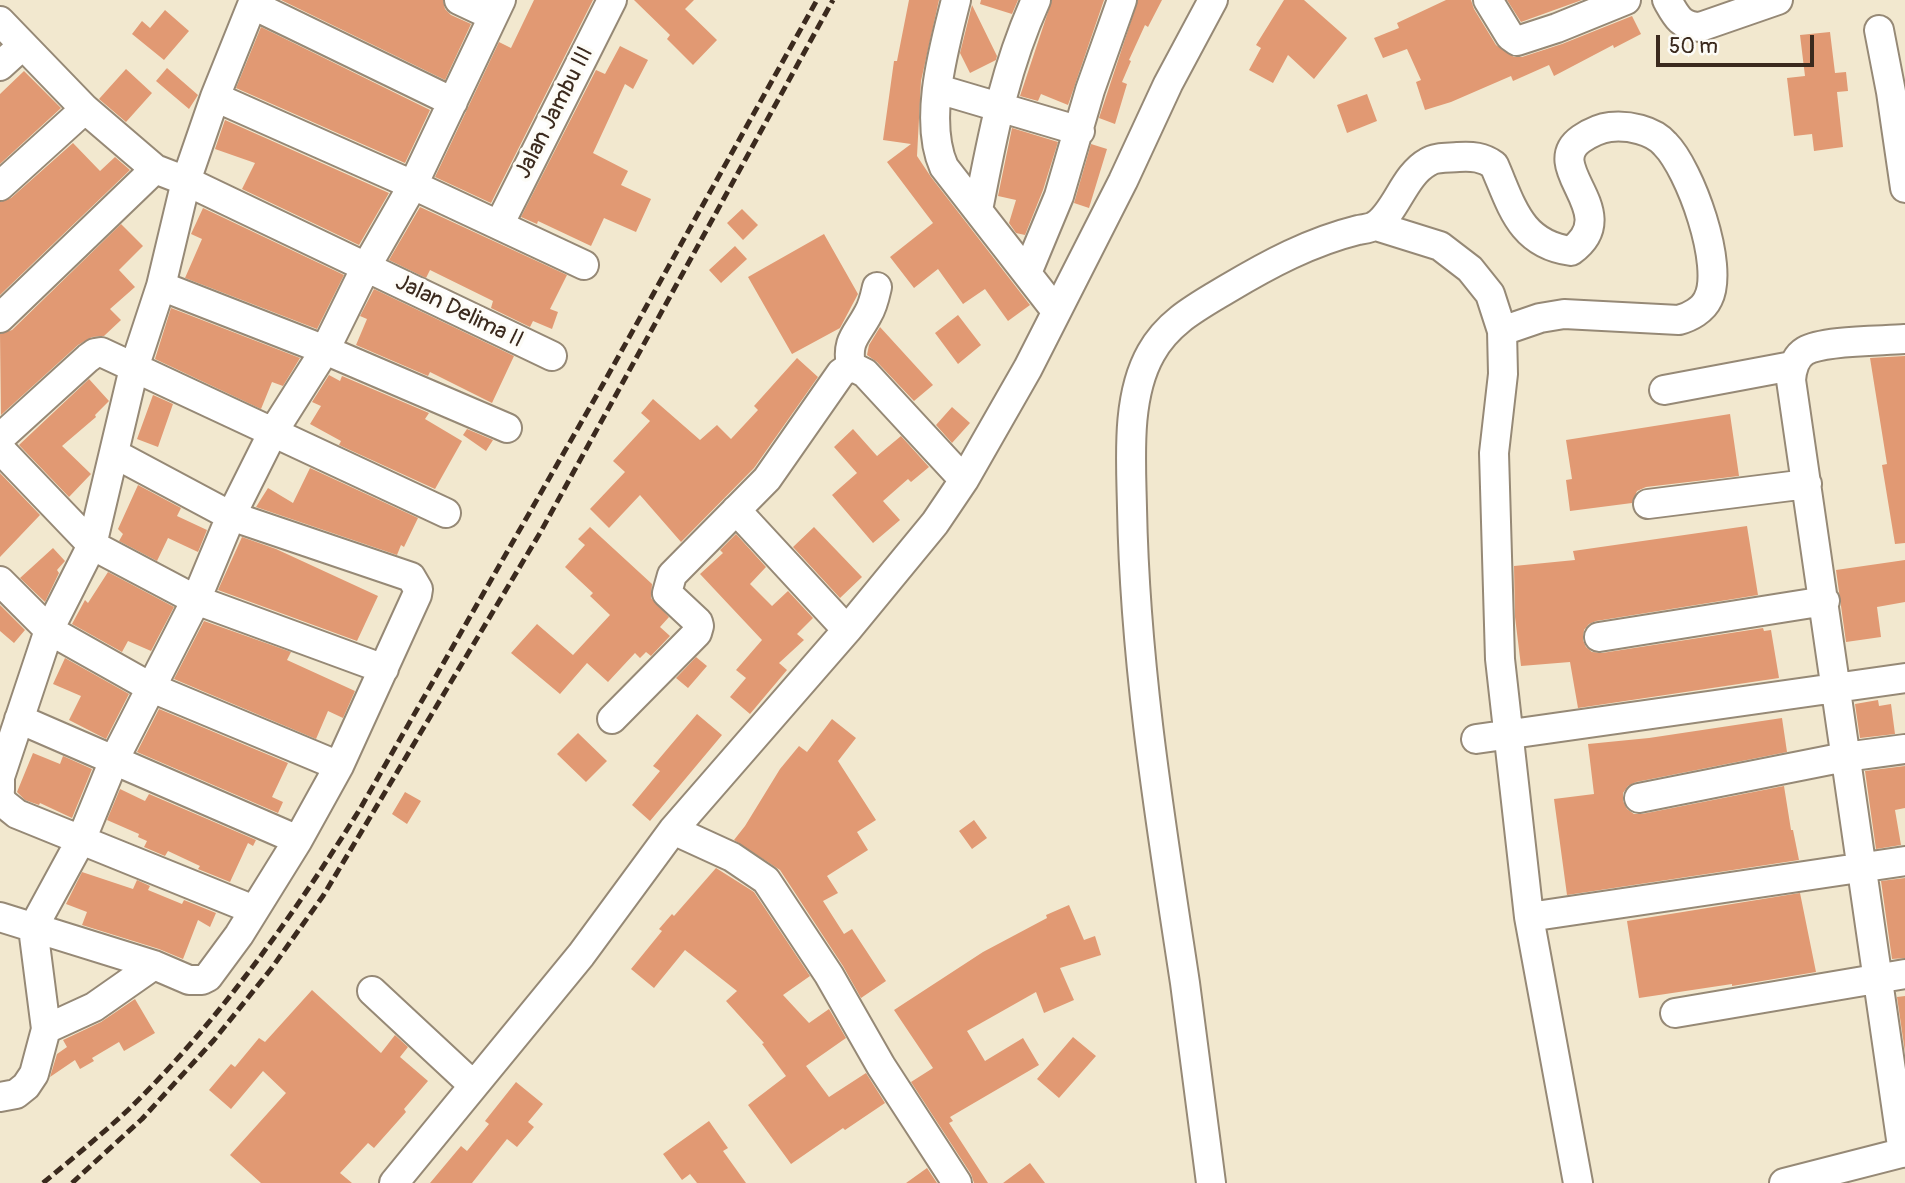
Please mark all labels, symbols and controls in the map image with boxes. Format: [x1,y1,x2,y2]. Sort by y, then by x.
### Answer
scale bar [1660,21,1818,65]
text: 50 m [1669,33,1718,60]
street label: Jalan Jambu III [510,42,600,184]
street label: Jalan Delima II [390,269,528,355]

